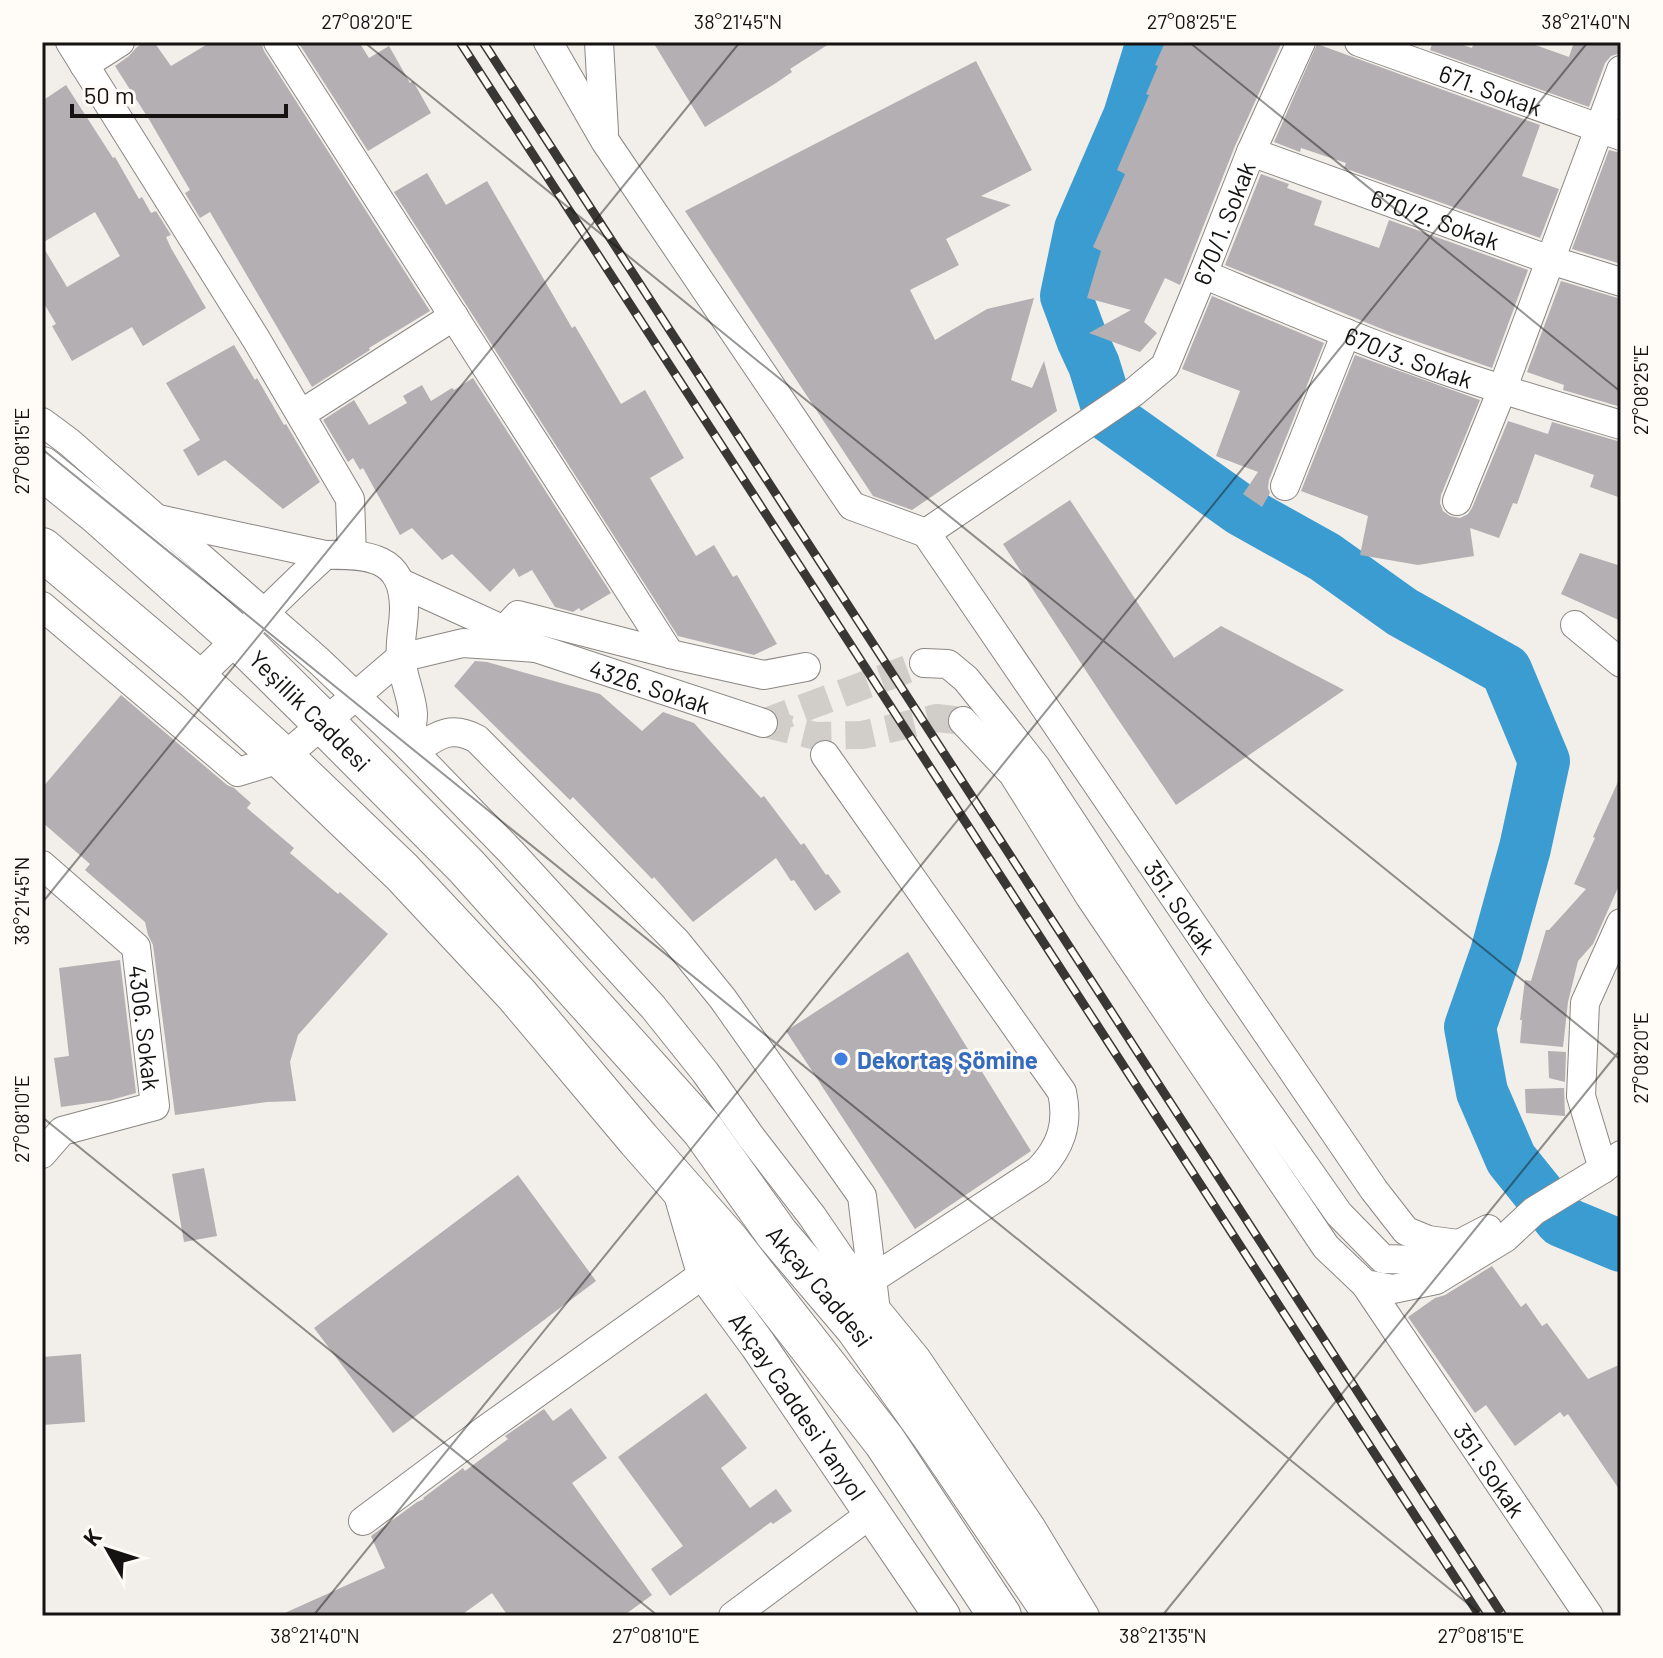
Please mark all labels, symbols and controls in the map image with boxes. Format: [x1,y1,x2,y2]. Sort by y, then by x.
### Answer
text: 27°08'20"E [321,9,413,33]
text: 38°21'45"N [694,9,782,33]
text: 27°08'25"E [1147,9,1237,33]
text: 38°21'40"N [1541,9,1631,33]
street label: 671. Sokak [1436,58,1546,121]
scale bar [72,68,286,118]
text: 50 m [84,80,135,109]
street label: 670/1. Sokak [1186,157,1260,289]
street label: 670/2. Sokak [1367,182,1504,255]
street label: 670/3. Sokak [1341,320,1477,393]
text: 27°08'25"E [1628,345,1652,435]
text: 27°08'15"E [9,408,33,494]
street label: Yeşillik Caddesi [244,644,378,777]
street label: 4326. Sokak [586,652,714,719]
street label: 351. Sokak [1138,854,1223,959]
text: 38°21'45"N [9,857,33,945]
street label: 4306. Sokak [124,963,168,1092]
text: 27°08'20"E [1628,1012,1652,1104]
place label: Dekortaş Şömine [857,1045,1038,1074]
marker: Dekortaş Şömine [832,1050,850,1068]
text: 27°08'10"E [9,1075,33,1163]
street label: Akçay Caddesi [761,1219,880,1352]
street label: Akçay Caddesi Yanyol [724,1306,873,1505]
street label: 351. Sokak [1448,1417,1532,1522]
north arrow [68,1510,148,1590]
text: K [77,1523,106,1550]
text: 38°21'40"N [270,1623,360,1647]
text: 27°08'10"E [612,1623,700,1647]
text: 38°21'35"N [1119,1623,1207,1647]
text: 27°08'15"E [1438,1623,1524,1647]

